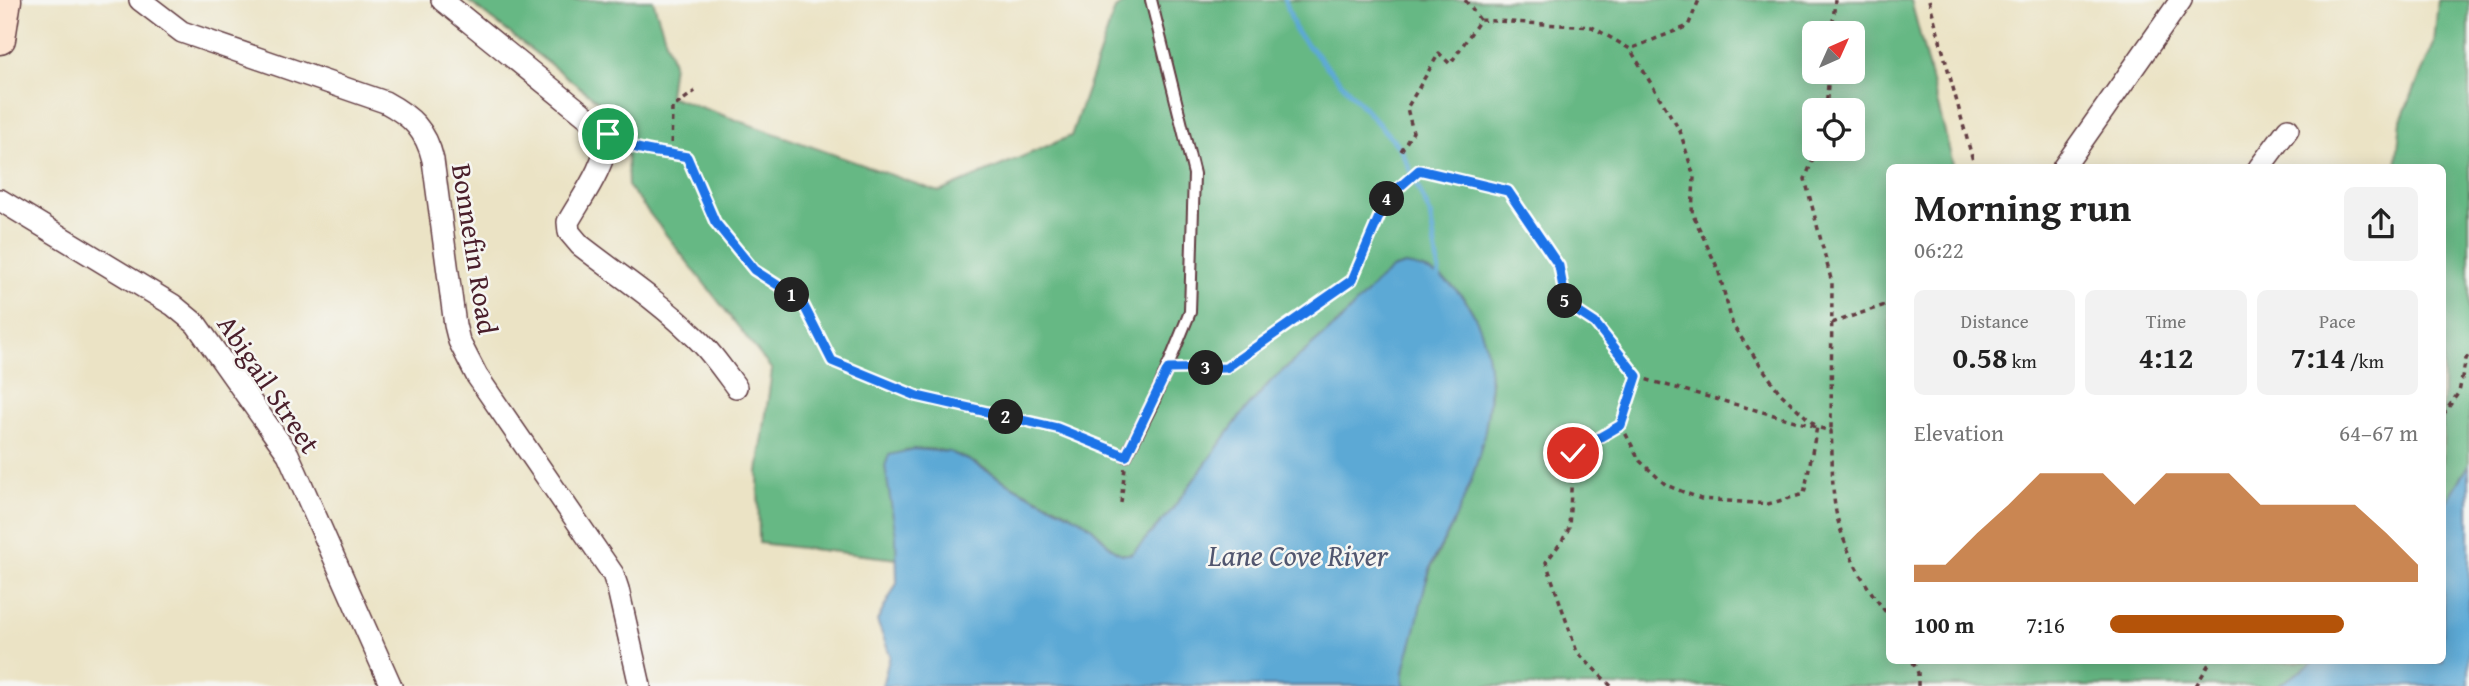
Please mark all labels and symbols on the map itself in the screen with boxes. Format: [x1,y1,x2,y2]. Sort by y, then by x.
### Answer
north arrow [1802,21,1866,84]
pin [578,104,638,164]
street label: Bonnefin Road [442,161,509,337]
pin: 4 [1370,182,1404,216]
pin: 1 [774,278,810,312]
pin: 5 [1548,284,1582,318]
street label: Abigail Street [208,306,331,461]
pin: 3 [1188,350,1224,386]
pin: 2 [988,400,1024,434]
pin [1543,423,1603,483]
water label: Lane Cove River [1207,533,1389,577]

